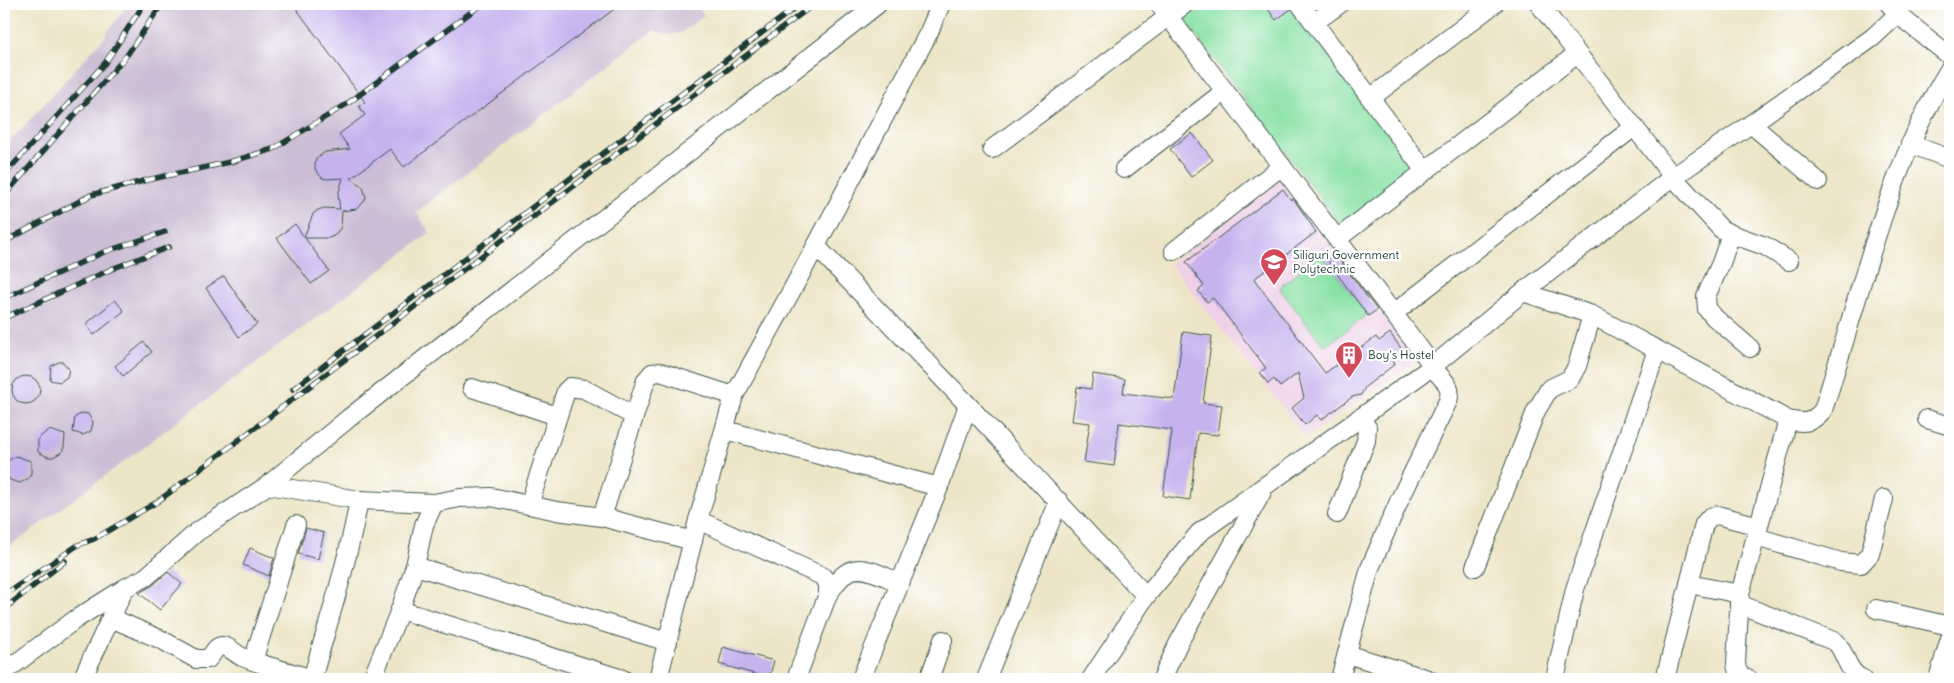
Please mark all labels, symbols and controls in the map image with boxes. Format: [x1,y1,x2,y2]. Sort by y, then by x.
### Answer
school or university icon: Siliguri Government Polytechnic [1259,247,1289,286]
place label: Siliguri Government Polytechnic [1293,247,1399,276]
building icon: Boy's Hostel [1334,340,1364,379]
place label: Boy's Hostel [1368,347,1434,362]

